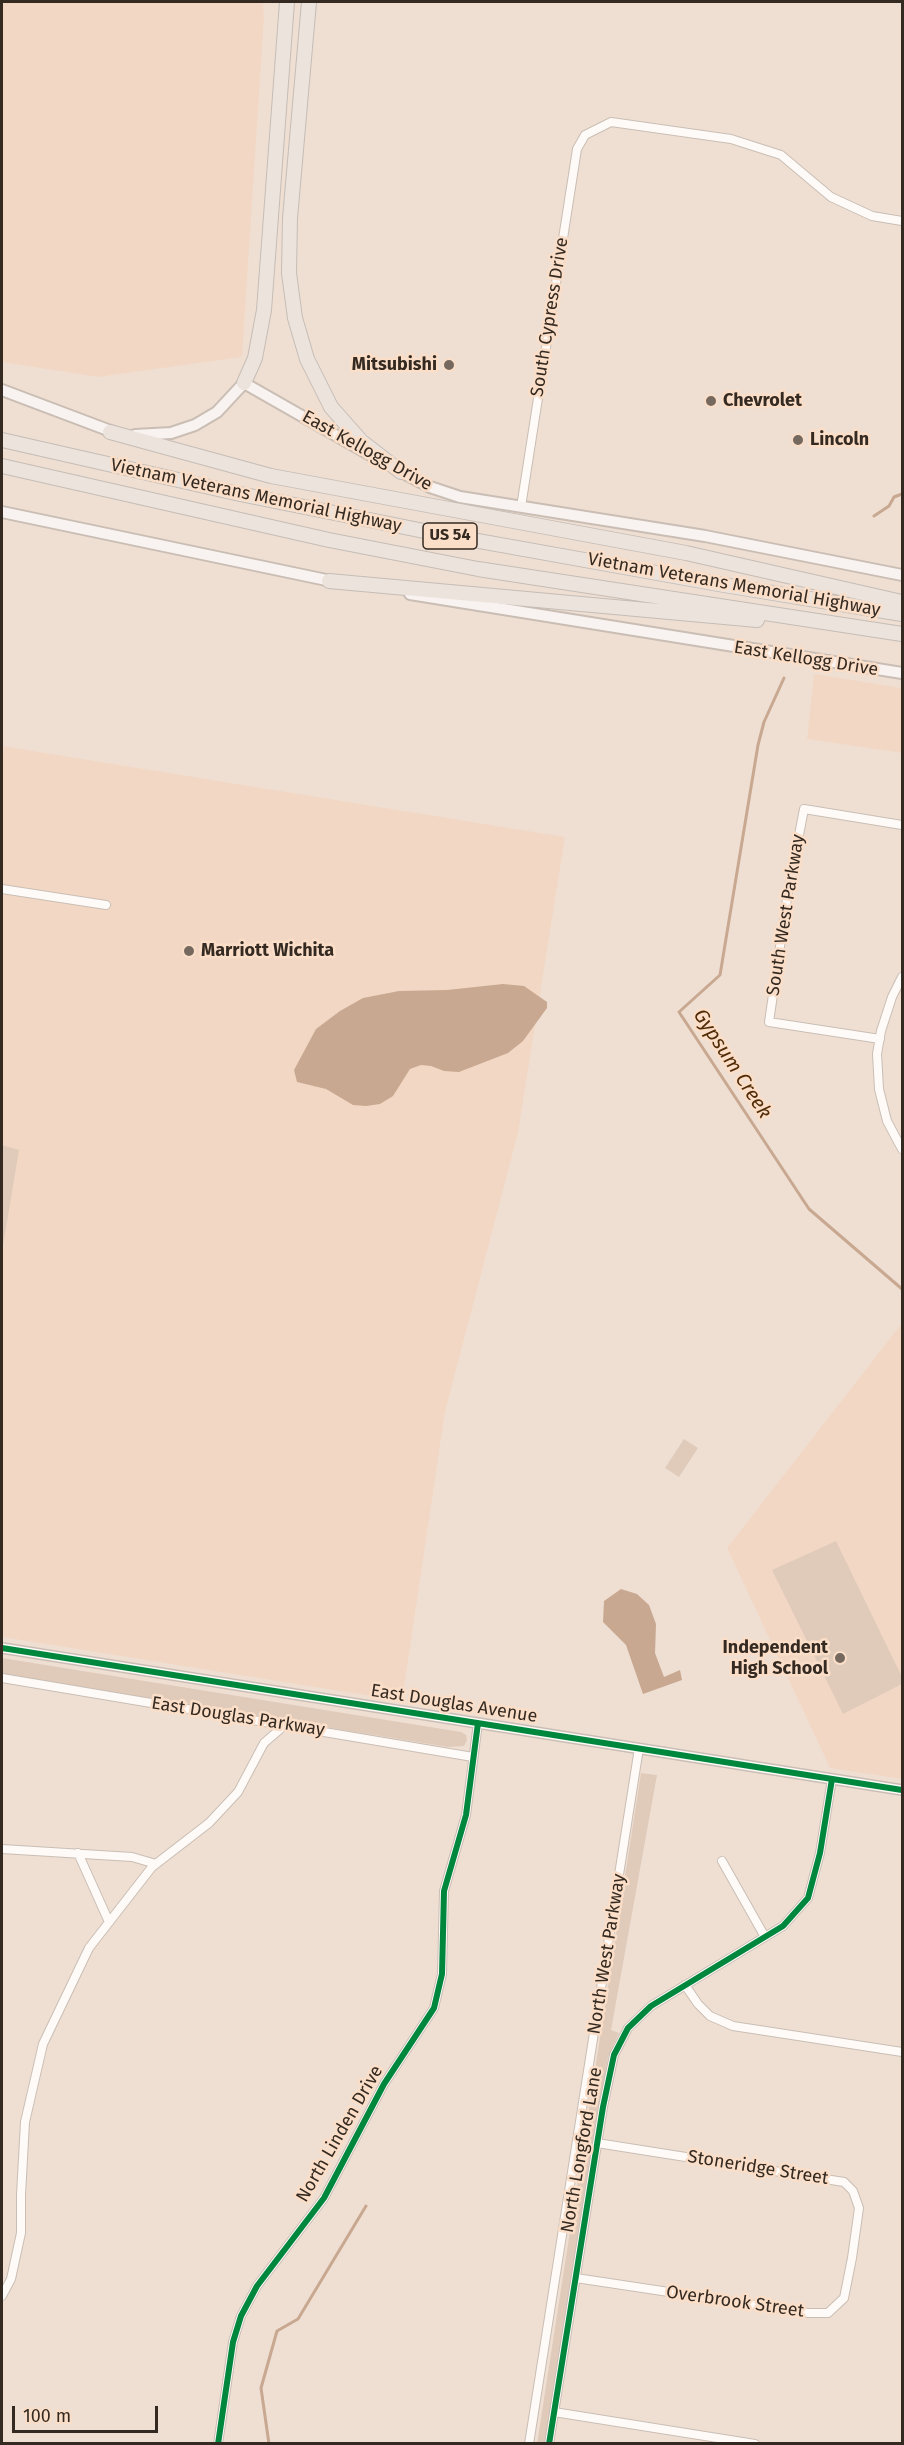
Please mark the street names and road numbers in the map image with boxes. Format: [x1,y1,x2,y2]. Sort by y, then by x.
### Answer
street label: South Cypress Drive [527,236,573,398]
street label: East Kellogg Drive [298,406,436,496]
street label: Vietnam Veterans Memorial Highway [109,455,403,537]
road number: US 54 [423,523,477,549]
street label: Vietnam Veterans Memorial Highway [586,549,882,621]
street label: East Kellogg Drive [732,637,880,681]
street label: South West Parkway [763,833,809,997]
street label: East Douglas Avenue [369,1680,539,1728]
street label: East Douglas Parkway [150,1693,326,1741]
street label: North West Parkway [584,1872,630,2036]
street label: North Linden Drive [292,2062,388,2206]
street label: North Longford Lane [557,2066,607,2234]
street label: Stoneridge Street [686,2146,830,2190]
street label: Overbrook Street [665,2282,805,2322]

